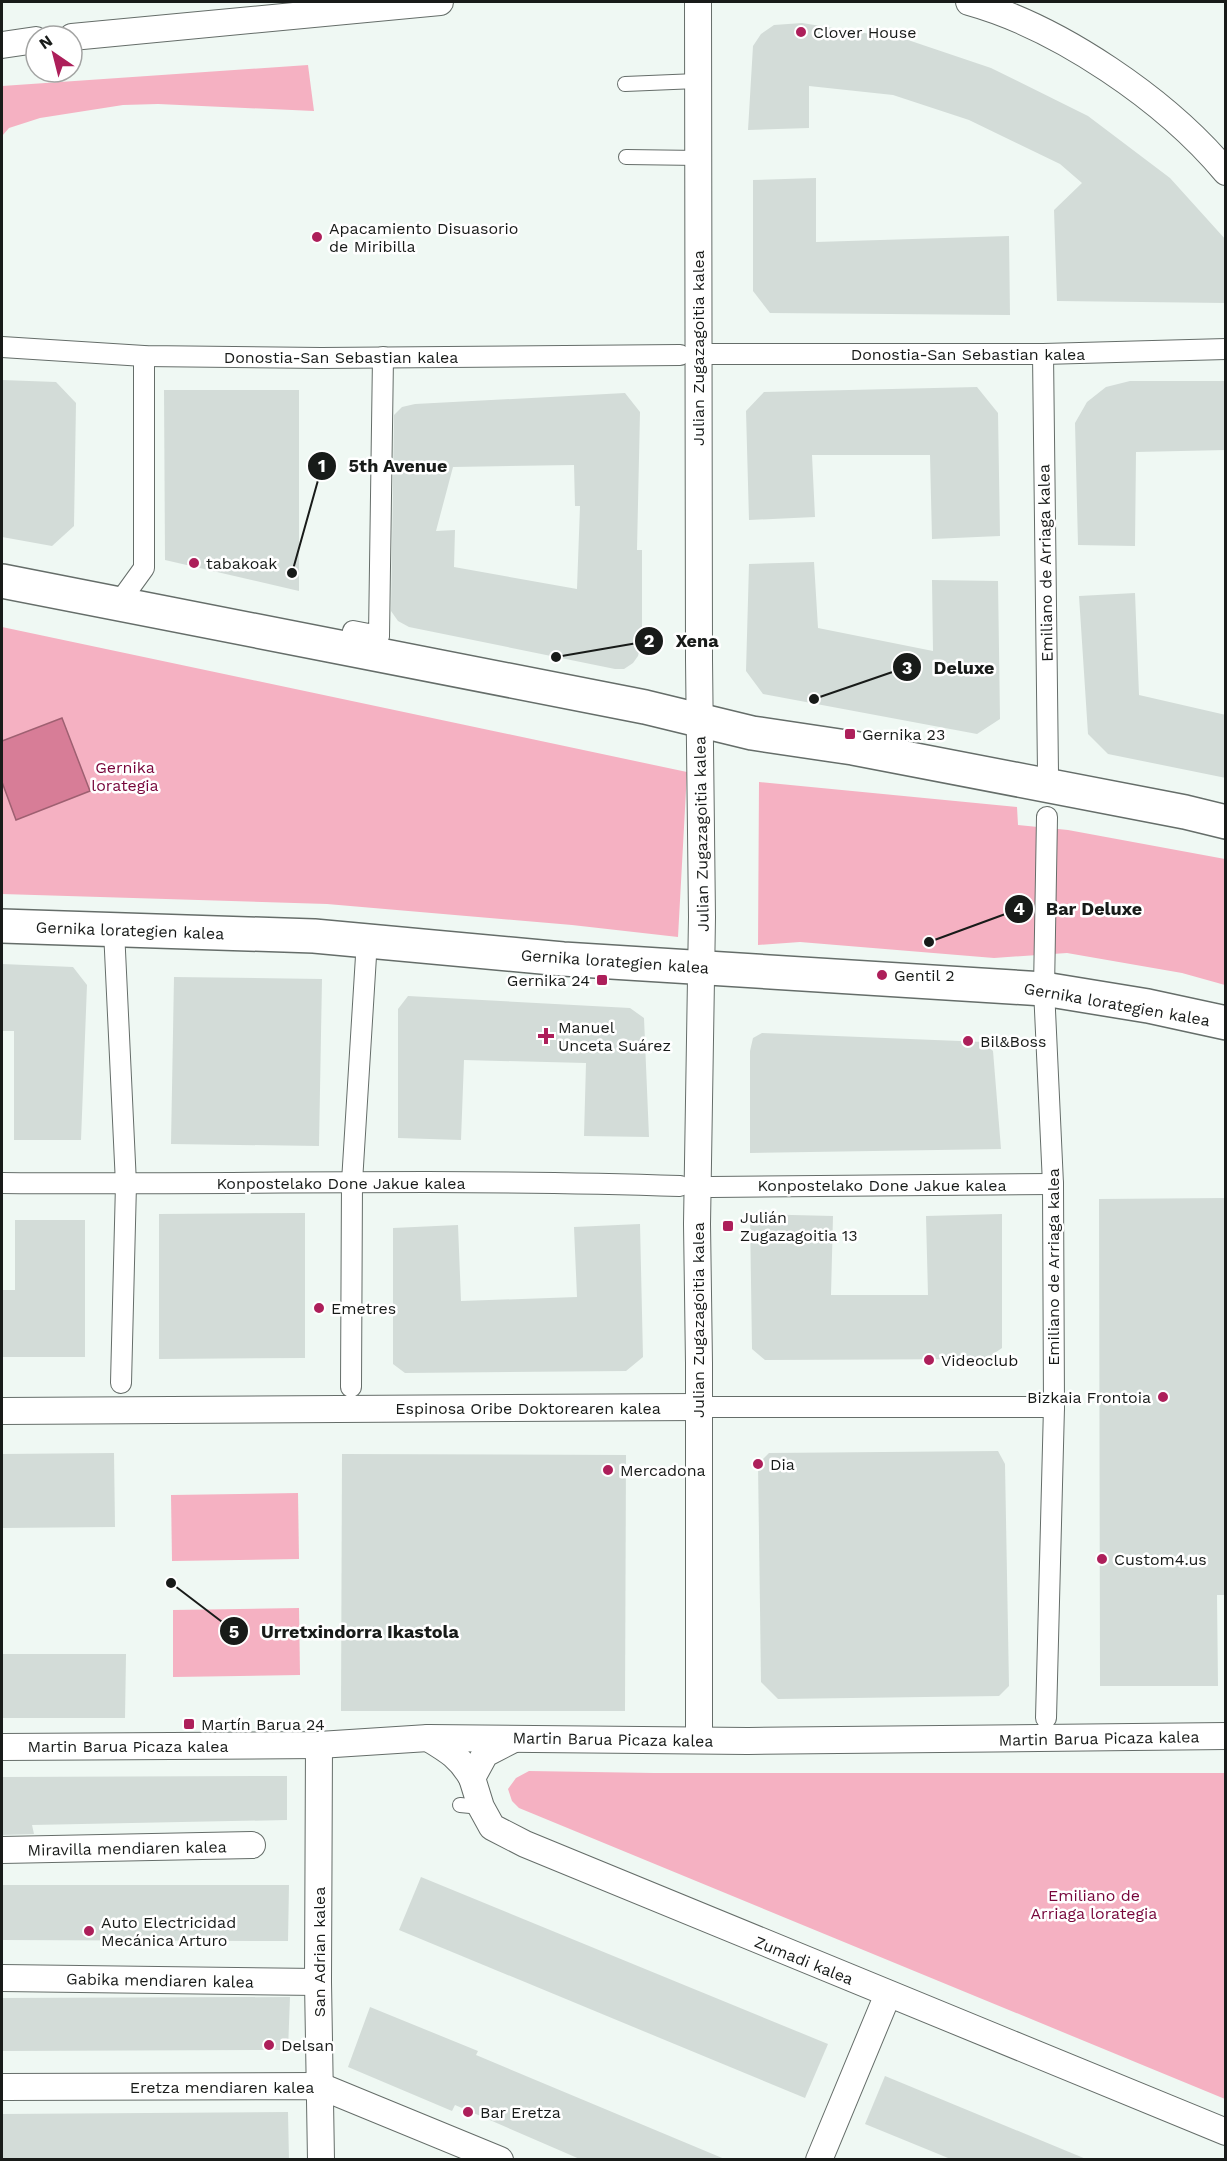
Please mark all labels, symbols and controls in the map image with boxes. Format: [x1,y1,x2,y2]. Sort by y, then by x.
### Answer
place label: Clover House [813,23,916,42]
north arrow [24,24,84,84]
marker: Clover House [794,25,808,39]
text: N [35,31,56,53]
place label: Apacamiento Disuasorio de Miribilla [329,219,518,256]
marker: Apacamiento Disuasorio de Miribilla [310,230,324,244]
street label: Julian Zugazagoitia kalea [689,250,708,446]
street label: Donostia-San Sebastian kalea [851,345,1085,364]
street label: Donostia-San Sebastian kalea [224,348,458,367]
callout: 5th Avenue [307,448,460,484]
text: 1 [318,455,326,476]
text: 5th Avenue [349,455,447,476]
street label: Emiliano de Arriaga kalea [1034,464,1057,662]
place label: tabakoak [206,554,277,573]
marker: tabakoak [187,556,201,570]
callout: Xena [634,623,731,659]
text: 2 [644,630,654,651]
text: Xena [675,630,719,651]
callout: Deluxe [892,649,1006,685]
text: 3 [902,657,912,678]
text: Deluxe [934,657,994,678]
place label: Gernika 23 [862,725,945,744]
marker: Gernika 23 [843,727,857,741]
street label: Julian Zugazagoitia kalea [690,736,713,932]
park label: Gernika lorategia [91,758,159,795]
callout: Bar Deluxe [1004,891,1155,927]
text: 4 [1013,898,1025,919]
text: Bar Deluxe [1046,898,1142,919]
street label: Gernika lorategien kalea [35,918,225,943]
street label: Gernika lorategien kalea [520,945,710,978]
place label: Gentil 2 [894,966,955,985]
marker: Gentil 2 [875,968,889,982]
place label: Gernika 24 [507,971,590,990]
marker: Gernika 24 [595,973,609,987]
street label: Gernika lorategien kalea [1022,979,1211,1030]
place label: Manuel Unceta Suárez [558,1018,671,1055]
marker: Manuel Unceta Suárez [539,1029,553,1043]
place label: Bil&Boss [980,1032,1046,1051]
marker: Bil&Boss [961,1034,975,1048]
street label: Emiliano de Arriaga kalea [1044,1168,1063,1366]
street label: Konpostelako Done Jakue kalea [216,1174,466,1193]
street label: Konpostelako Done Jakue kalea [757,1176,1007,1195]
place label: Julián Zugazagoitia 13 [740,1208,858,1245]
marker: Julián Zugazagoitia 13 [721,1219,735,1233]
street label: Julian Zugazagoitia kalea [689,1222,708,1418]
place label: Emetres [331,1299,396,1318]
marker: Emetres [312,1301,326,1315]
place label: Videoclub [941,1351,1018,1370]
marker: Videoclub [922,1353,936,1367]
place label: Bizkaia Frontoia [1027,1388,1151,1407]
marker: Bizkaia Frontoia [1156,1390,1170,1404]
street label: Espinosa Oribe Doktorearen kalea [395,1399,661,1418]
place label: Dia [770,1455,795,1474]
marker: Dia [751,1457,765,1471]
place label: Mercadona [620,1461,706,1480]
marker: Mercadona [601,1463,615,1477]
place label: Custom4.us [1114,1550,1207,1569]
marker: Custom4.us [1095,1552,1109,1566]
callout: Urretxindorra Ikastola [219,1613,471,1649]
text: 5 [229,1621,239,1642]
text: Urretxindorra Ikastola [261,1621,460,1642]
place label: Martín Barua 24 [201,1715,325,1734]
marker: Martín Barua 24 [182,1717,196,1731]
street label: Martin Barua Picaza kalea [998,1727,1200,1750]
street label: Martin Barua Picaza kalea [512,1728,714,1751]
street label: Martin Barua Picaza kalea [28,1737,228,1756]
street label: Miravilla mendiaren kalea [27,1837,227,1860]
park label: Emiliano de Arriaga lorategia [1031,1886,1157,1923]
street label: San Adrian kalea [310,1887,329,2017]
place label: Auto Electricidad Mecánica Arturo [101,1913,236,1950]
marker: Auto Electricidad Mecánica Arturo [82,1924,96,1938]
street label: Zumadi kalea [752,1932,856,1989]
street label: Gabika mendiaren kalea [66,1969,254,1992]
place label: Delsan [281,2036,334,2055]
marker: Delsan [262,2038,276,2052]
street label: Eretza mendiaren kalea [130,2078,314,2097]
place label: Bar Eretza [480,2103,561,2122]
marker: Bar Eretza [461,2105,475,2119]

